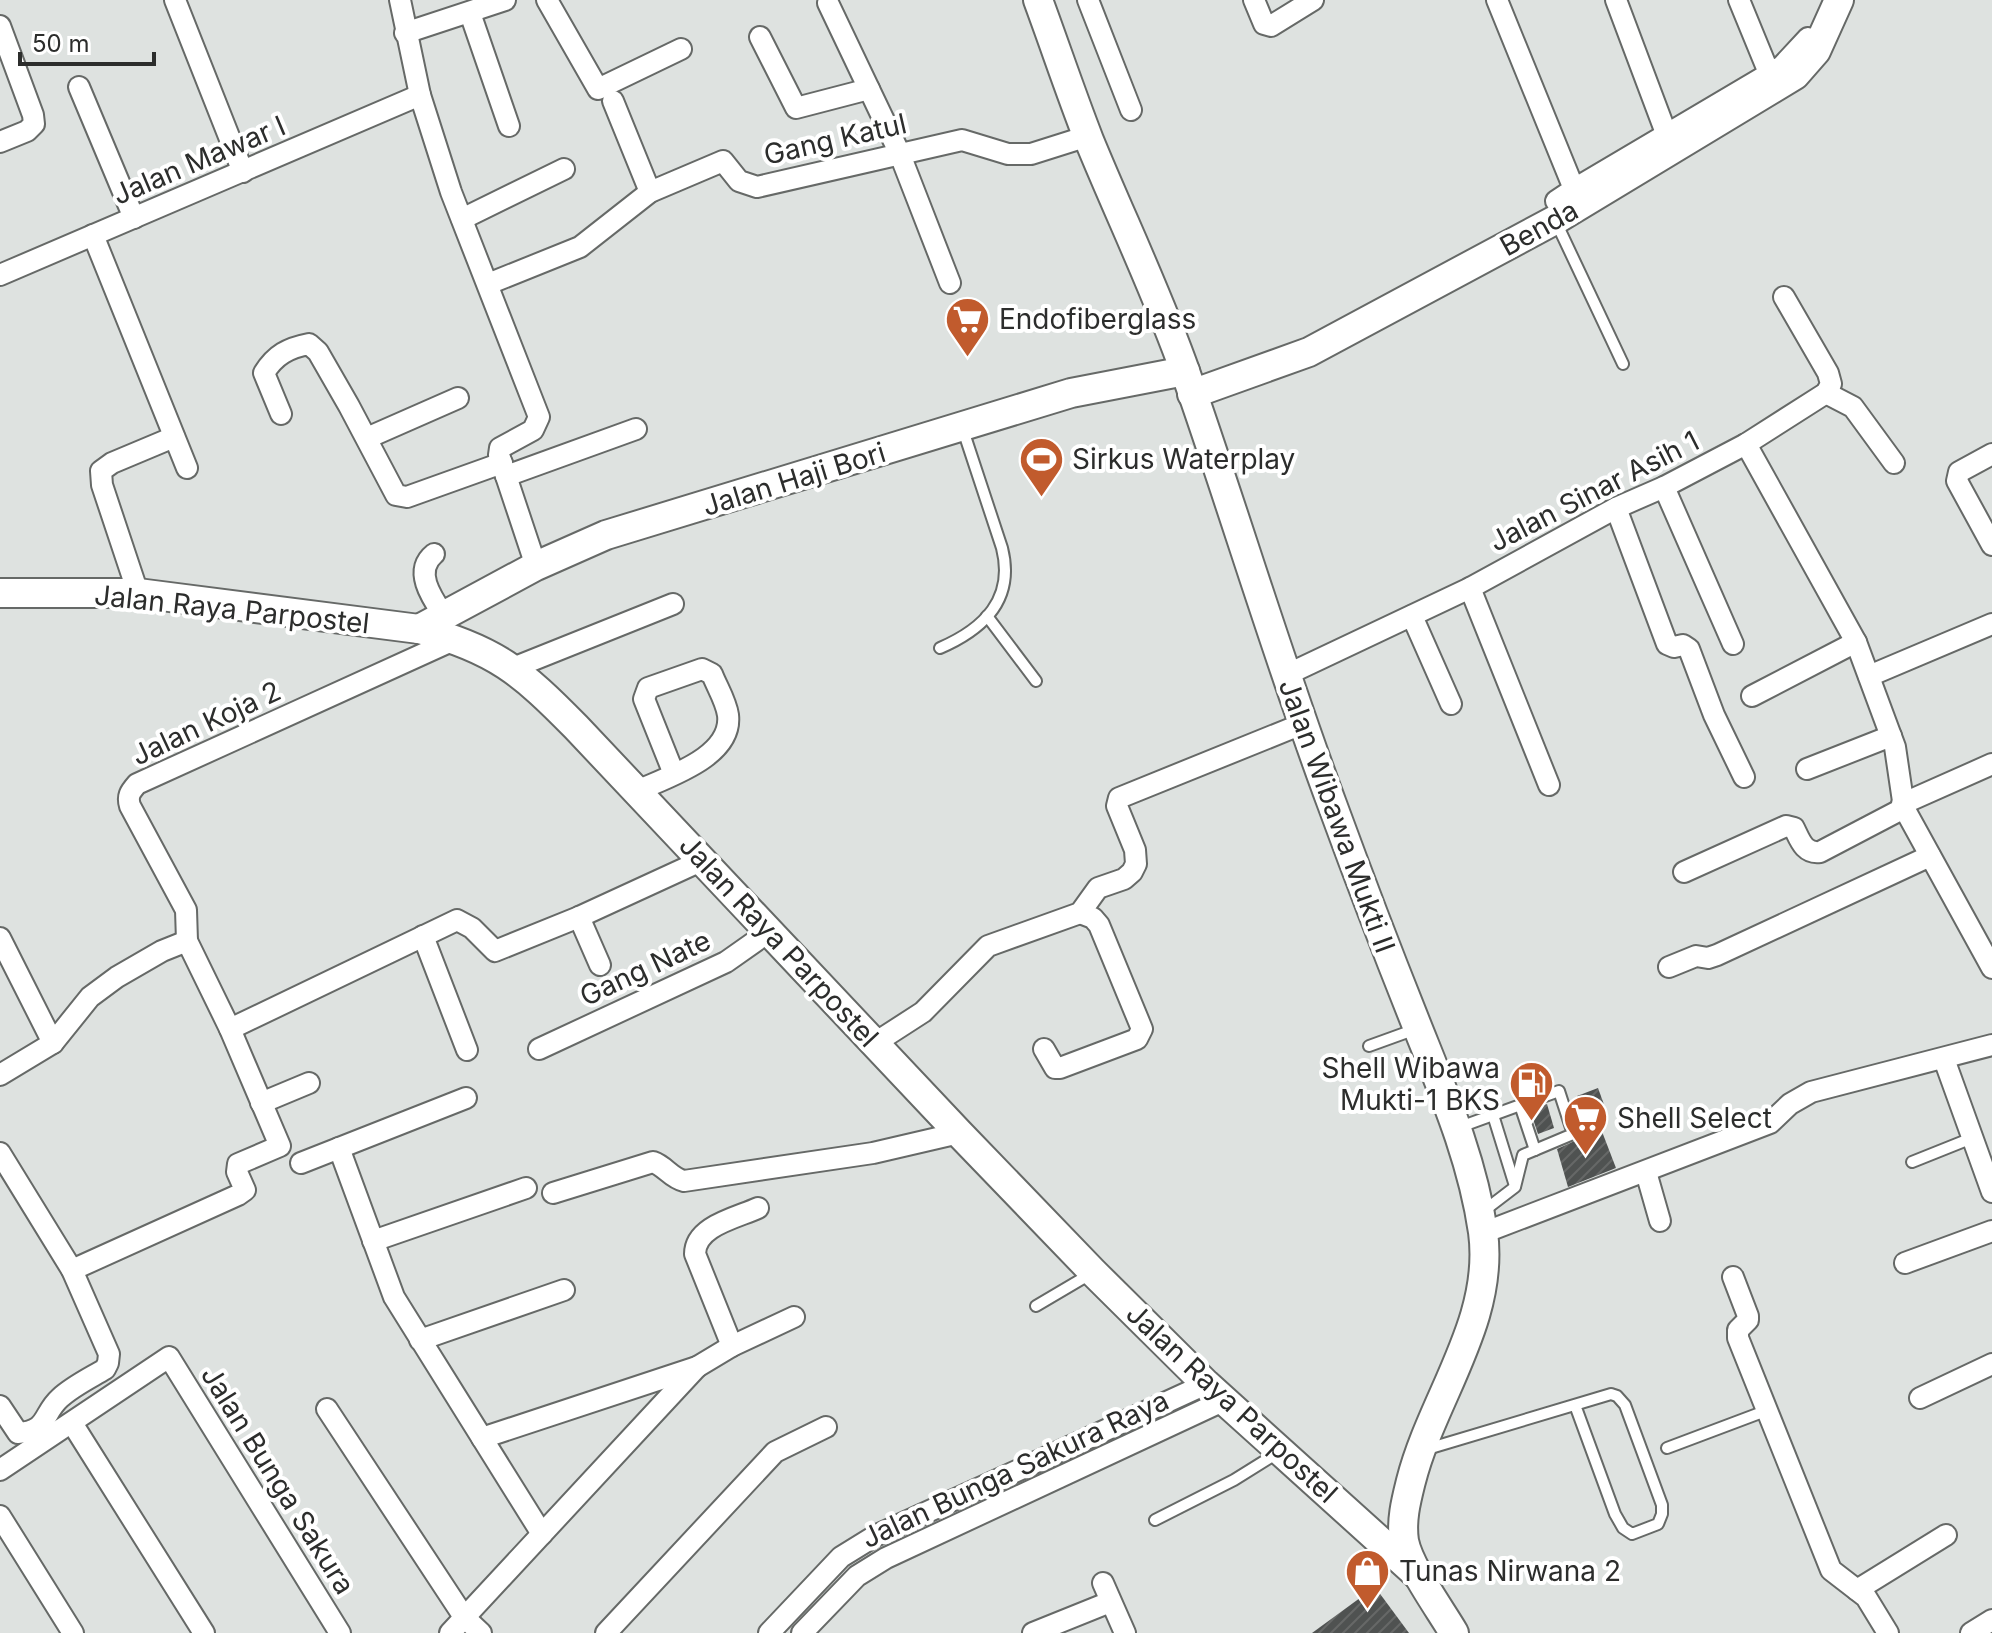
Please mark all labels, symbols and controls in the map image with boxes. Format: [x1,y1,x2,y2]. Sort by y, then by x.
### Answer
scale bar [20,16,154,66]
text: 50 m [32,29,90,58]
street label: Gang Katul [760,106,910,172]
street label: Jalan Mawar I [108,108,290,212]
street label: Benda [1494,193,1584,263]
supermarket icon: Endofiberglass [944,295,992,358]
place label: Endofiberglass [999,302,1196,336]
street label: Jalan Sinar Asih 1 [1483,423,1705,559]
street label: Jalan Haji Bori [698,435,890,523]
sports icon: Sirkus Waterplay [1017,435,1065,498]
place label: Sirkus Waterplay [1072,442,1295,476]
street label: Jalan Raya Parpostel [93,578,371,640]
street label: Jalan Koja 2 [126,674,286,772]
street label: Jalan Wibawa Mukti II [1272,675,1402,957]
street label: Jalan Raya Parpostel [672,828,886,1054]
street label: Gang Nate [574,923,716,1013]
place label: Shell Wibawa Mukti-1 BKS [1322,1051,1500,1117]
fuel station icon: Shell Wibawa Mukti-1 BKS [1507,1060,1555,1123]
supermarket icon: Shell Select [1562,1094,1610,1157]
place label: Shell Select [1617,1101,1772,1135]
street label: Jalan Raya Parpostel [1119,1296,1345,1510]
street label: Jalan Bunga Sakura [194,1360,362,1600]
street label: Jalan Bunga Sakura Raya [856,1383,1174,1555]
shop icon: Tunas Nirwana 2 [1344,1547,1392,1610]
place label: Tunas Nirwana 2 [1399,1554,1621,1588]

